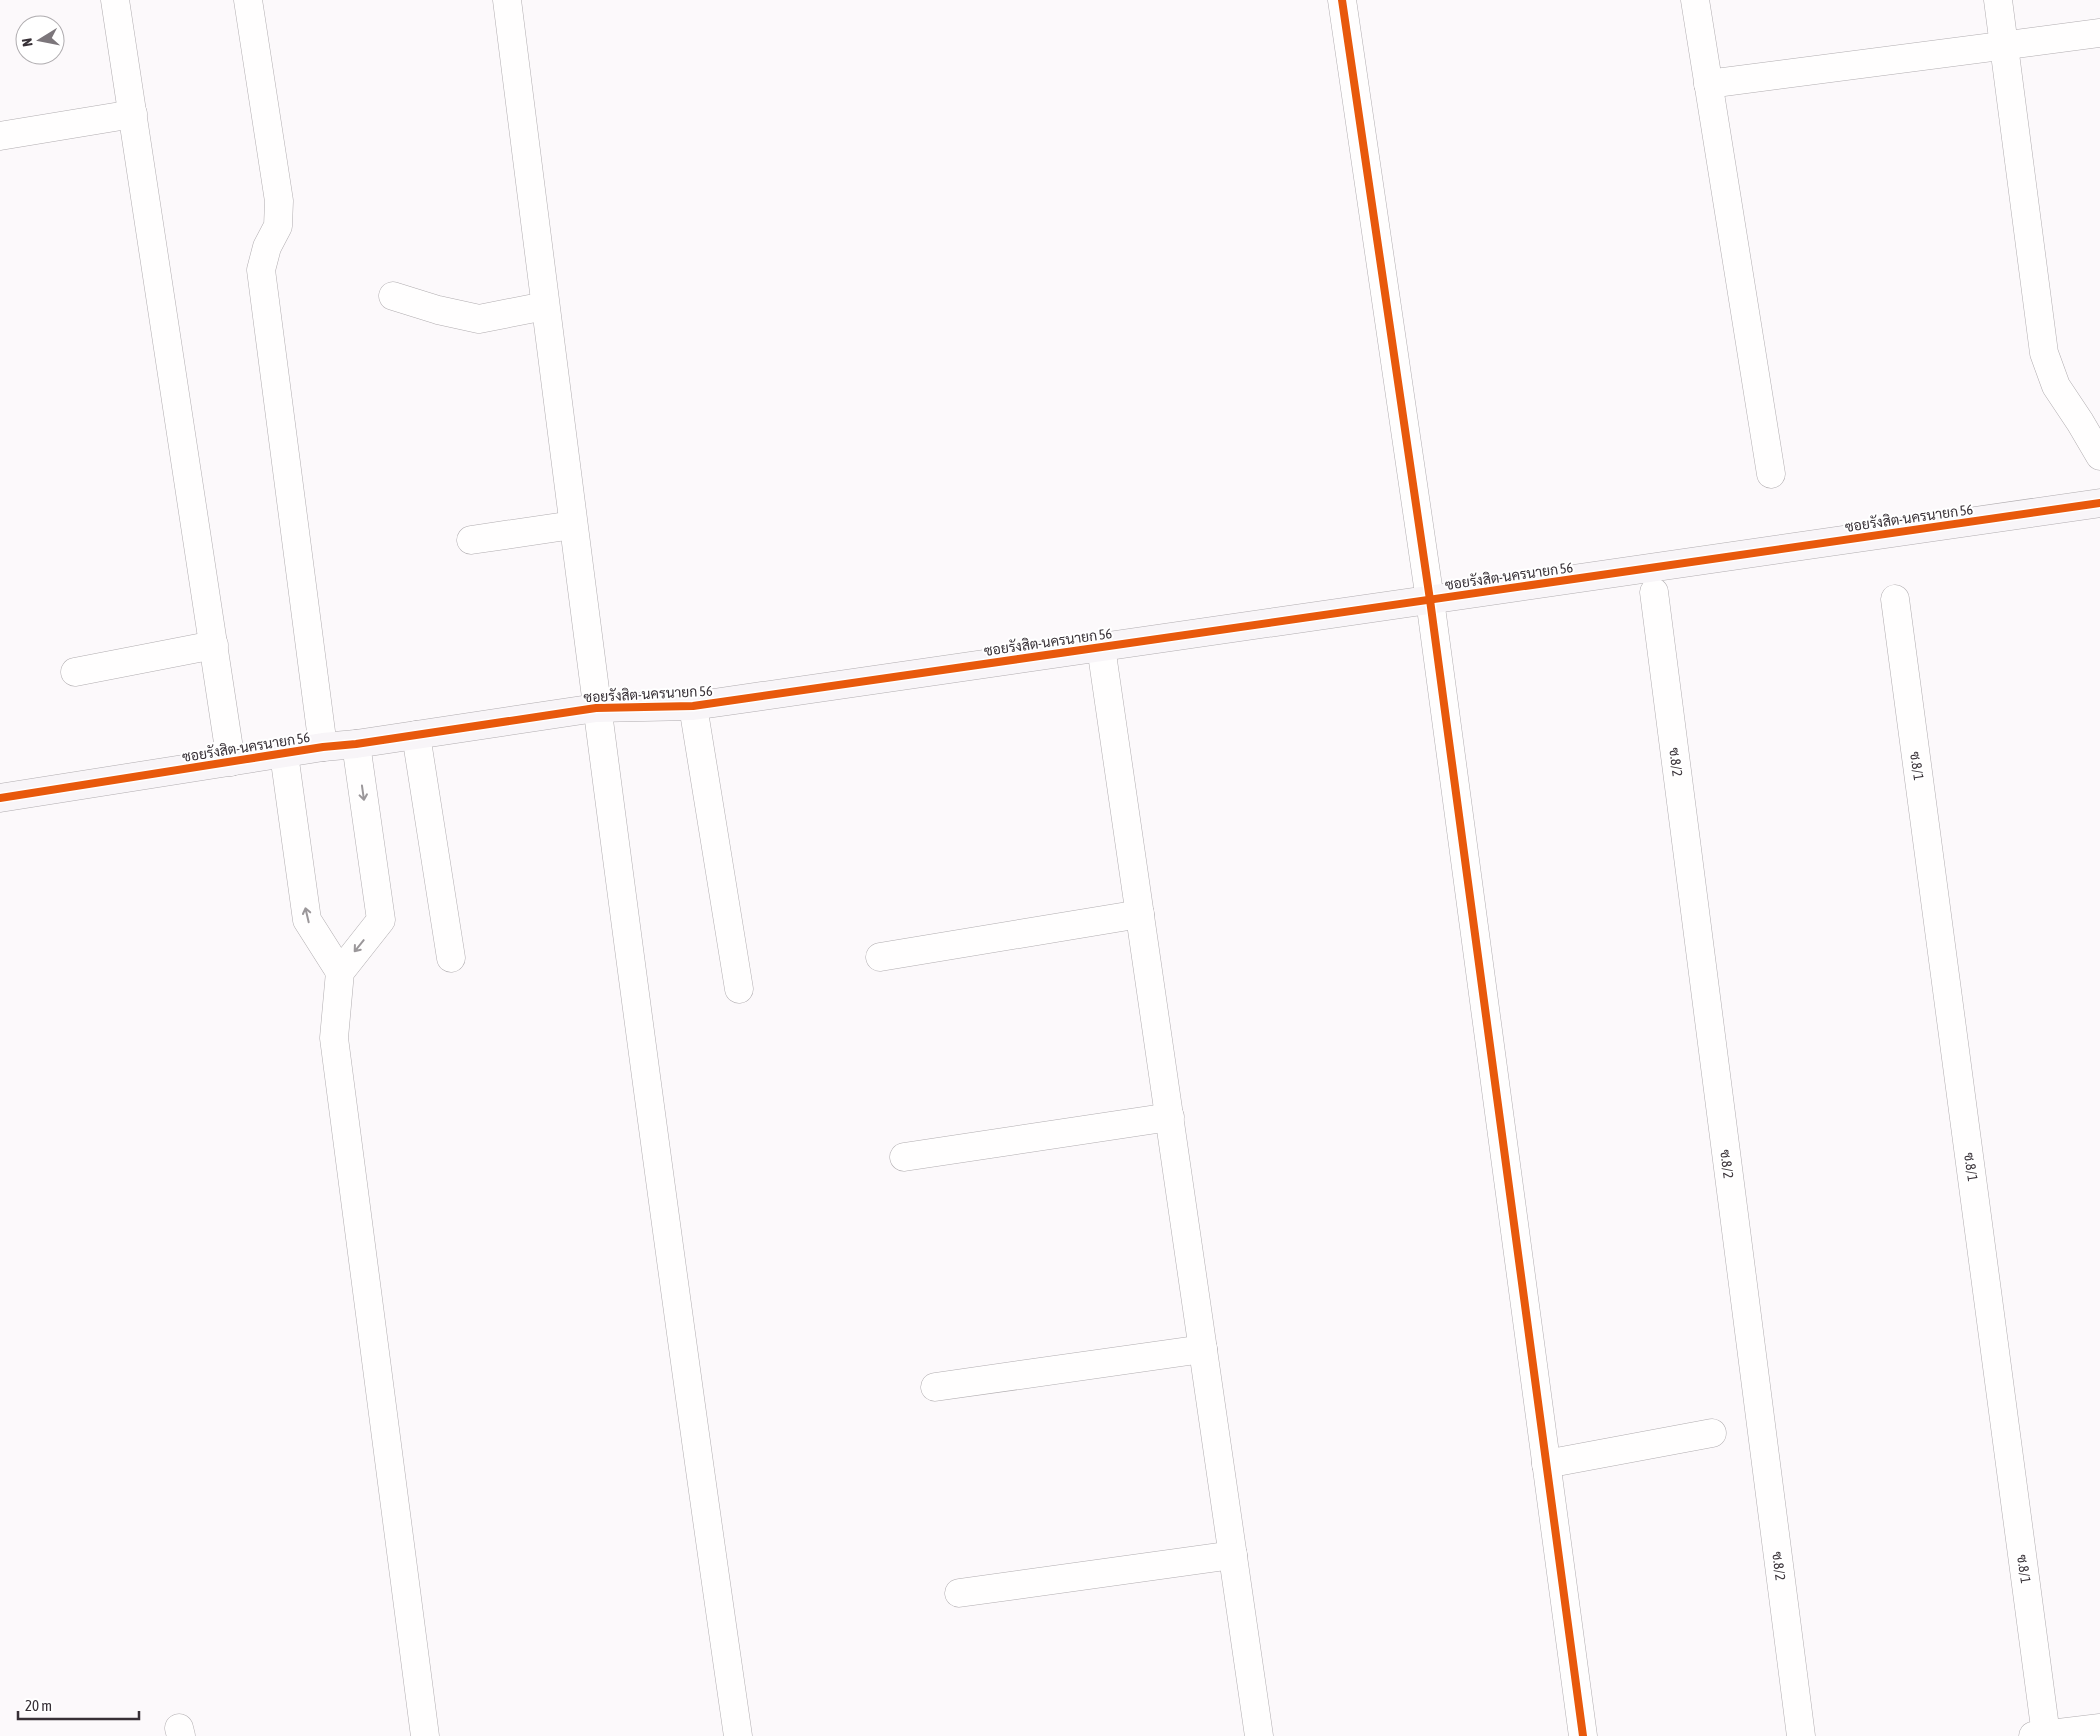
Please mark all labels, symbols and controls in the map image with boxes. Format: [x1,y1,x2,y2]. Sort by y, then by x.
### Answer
north arrow [15,15,65,65]
text: N [19,37,36,48]
street label: ซอยรังสิต-นครนายก 56 [1844,501,1974,535]
street label: ซอยรังสิต-นครนายก 56 [1444,559,1574,593]
street label: ซอยรังสิต-นครนายก 56 [983,625,1113,659]
street label: ซอยรังสิต-นครนายก 56 [583,683,713,705]
street label: ซอยรังสิต-นครนายก 56 [181,729,311,765]
street label: ซ.8/2 [1666,747,1686,777]
street label: ซ.8/1 [1907,751,1927,781]
one-way arrow [358,784,368,800]
one-way arrow [302,907,311,923]
one-way arrow [354,940,365,953]
street label: ซ.8/2 [1717,1149,1737,1179]
street label: ซ.8/1 [1961,1152,1981,1182]
street label: ซ.8/2 [1769,1551,1789,1581]
street label: ซ.8/1 [2014,1554,2034,1584]
scale bar [18,1688,139,1720]
text: 20 m [25,1697,52,1714]

